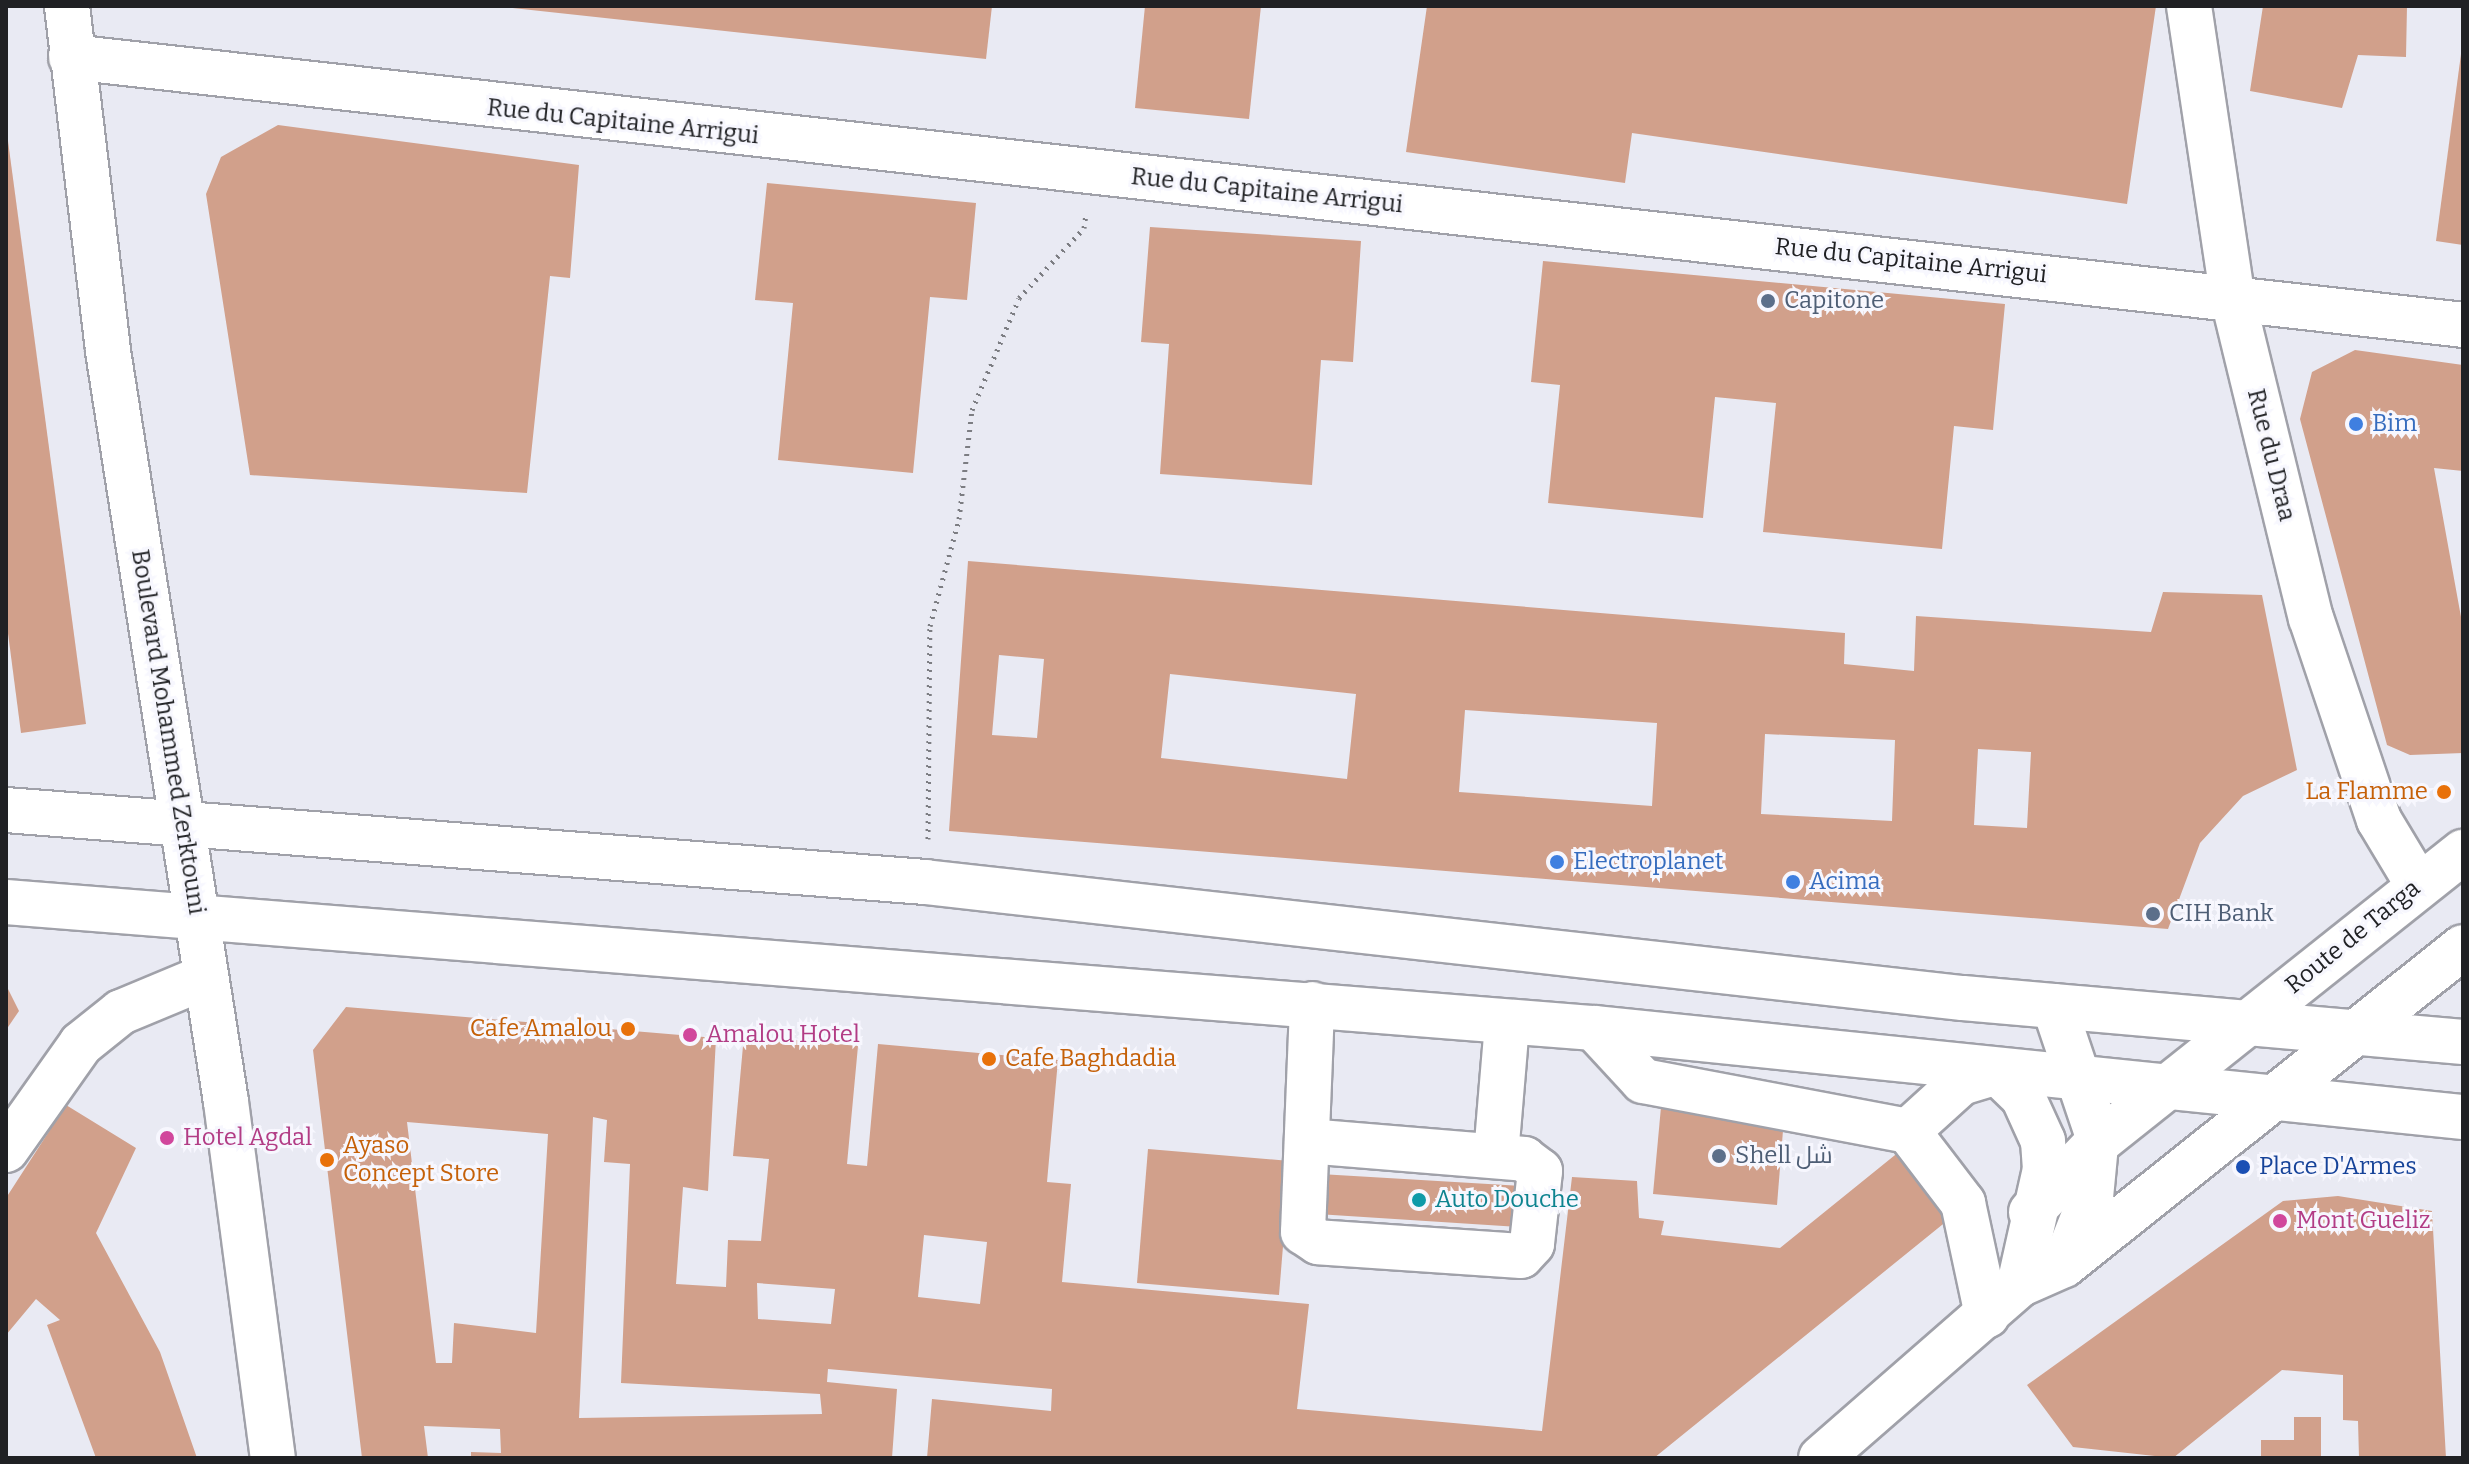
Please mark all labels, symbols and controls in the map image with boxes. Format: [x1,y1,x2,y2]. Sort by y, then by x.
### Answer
street label: Rue du Capitaine Arrigui [486,93,760,151]
street label: Rue du Capitaine Arrigui [1130,162,1404,220]
street label: Rue du Capitaine Arrigui [1774,232,2048,290]
place label: Capitone [1784,287,1884,315]
marker: Capitone [1759,292,1777,310]
street label: Rue du Draa [2241,386,2301,524]
place label: Bim [2372,410,2417,438]
marker: Bim [2347,415,2365,433]
street label: Boulevard Mohammed Zerktouni [125,547,211,917]
place label: La Flamme [2305,778,2428,806]
marker: La Flamme [2435,783,2453,801]
place label: Electroplanet [1573,848,1724,876]
marker: Electroplanet [1548,853,1566,871]
place label: Acima [1809,868,1881,896]
marker: Acima [1784,873,1802,891]
street label: Route de Targa [2280,874,2426,1000]
place label: CIH Bank [2169,900,2274,928]
marker: CIH Bank [2144,905,2162,923]
place label: Cafe Amalou [470,1015,612,1043]
marker: Cafe Amalou [619,1020,637,1038]
place label: Amalou Hotel [706,1021,860,1049]
marker: Amalou Hotel [681,1026,699,1044]
place label: Cafe Baghdadia [1005,1045,1176,1073]
marker: Cafe Baghdadia [980,1050,998,1068]
place label: Hotel Agdal [183,1124,312,1152]
marker: Hotel Agdal [158,1129,176,1147]
place label: Ayaso Concept Store [343,1132,499,1188]
place label: Shell شل [1735,1142,1833,1170]
marker: Shell شل [1710,1147,1728,1165]
marker: Ayaso Concept Store [318,1151,336,1169]
place label: Place D'Armes [2259,1153,2417,1181]
marker: Place D'Armes [2234,1158,2252,1176]
place label: Auto Douche [1435,1186,1579,1214]
marker: Auto Douche [1410,1191,1428,1209]
place label: Mont Gueliz [2296,1207,2430,1235]
marker: Mont Gueliz [2271,1212,2289,1230]

